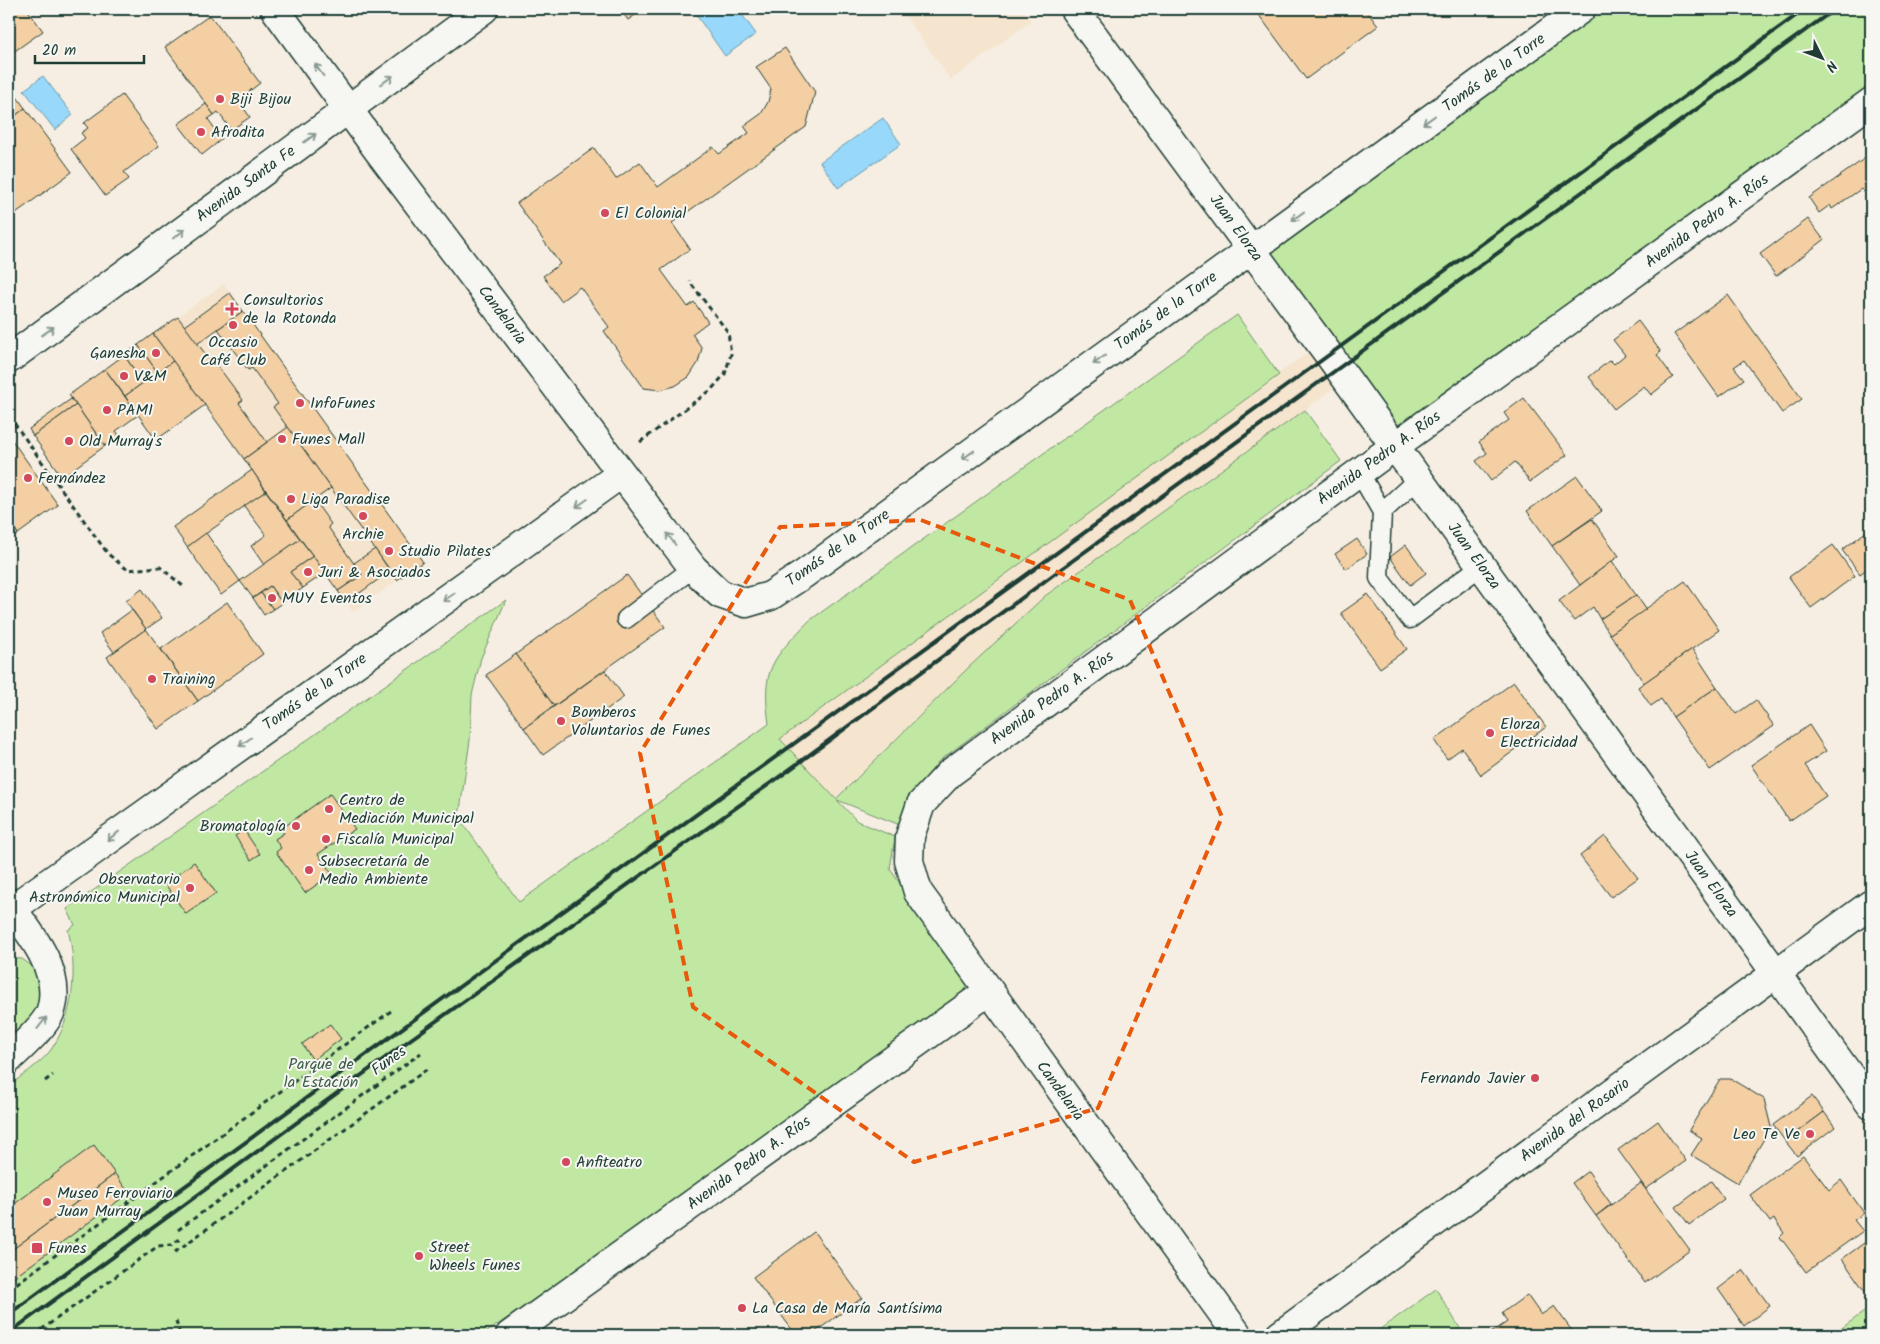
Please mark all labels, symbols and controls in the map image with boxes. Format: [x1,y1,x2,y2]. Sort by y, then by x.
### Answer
street label: Tomás de la Torre [1437,27,1551,119]
scale bar [35,32,144,64]
north arrow [1798,32,1848,82]
text: 20 m [42,39,76,63]
text: N [1820,55,1842,77]
one-way arrow [314,63,324,77]
one-way arrow [380,75,394,85]
place label: Biji Bijou [230,87,292,112]
marker: Biji Bijou [214,93,226,105]
one-way arrow [1422,115,1436,125]
place label: Afrodita [211,120,265,145]
marker: Afrodita [195,126,207,138]
one-way arrow [303,133,317,143]
street label: Avenida Santa Fe [191,139,301,229]
street label: Avenida Pedro A. Ríos [1640,167,1774,275]
street label: Juan Elorza [1203,189,1269,267]
place label: El Colonial [615,201,687,226]
marker: El Colonial [599,207,611,219]
one-way arrow [1291,211,1305,221]
one-way arrow [172,229,186,239]
street label: Tomás de la Torre [1109,265,1223,357]
street label: Candelaria [471,280,533,350]
place label: Consultorios de la Rotonda [243,288,337,331]
marker: Consultorios de la Rotonda [225,302,239,316]
marker: Occasio Café Club [227,319,239,331]
one-way arrow [41,325,54,336]
place label: Occasio Café Club [200,330,267,373]
place label: Ganesha [90,341,146,366]
marker: Ganesha [150,347,162,359]
one-way arrow [1092,355,1106,365]
place label: V&M [134,364,167,389]
marker: V&M [118,370,130,382]
place label: InfoFunes [310,391,376,416]
marker: InfoFunes [294,397,306,409]
place label: PAMI [117,398,153,423]
marker: PAMI [101,404,113,416]
street label: Avenida Pedro A. Ríos [1312,404,1446,512]
place label: Funes Mall [292,427,365,452]
place label: Old Murray's [79,429,162,454]
marker: Funes Mall [276,433,288,445]
marker: Old Murray's [63,435,75,447]
one-way arrow [962,450,975,461]
place label: Fernández [38,466,106,491]
marker: Fernández [22,472,34,484]
place label: Liga Paradise [301,487,390,512]
marker: Liga Paradise [285,493,297,505]
one-way arrow [575,498,589,508]
street label: Tomás de la Torre [781,503,895,593]
marker: Archie [357,510,369,522]
street label: Juan Elorza [1441,517,1507,595]
place label: Archie [342,522,384,547]
one-way arrow [666,532,676,546]
place label: Studio Pilates [399,539,491,564]
marker: Studio Pilates [383,545,395,557]
place label: Juri & Asociados [318,560,431,585]
marker: Juri & Asociados [302,566,314,578]
place label: MUY Eventos [282,586,372,611]
marker: MUY Eventos [266,592,278,604]
one-way arrow [442,592,456,602]
street label: Avenida Pedro A. Ríos [985,644,1119,752]
street label: Tomás de la Torre [258,647,372,737]
place label: Training [162,667,216,692]
marker: Training [146,673,158,685]
place label: Bomberos Voluntarios de Funes [571,700,711,743]
place label: Elorza Electricidad [1500,712,1578,755]
marker: Bomberos Voluntarios de Funes [555,715,567,727]
marker: Elorza Electricidad [1484,727,1496,739]
one-way arrow [239,737,253,747]
place label: Centro de Mediación Municipal [339,788,474,831]
marker: Centro de Mediación Municipal [323,803,335,815]
place label: Bromatología [200,814,286,839]
marker: Bromatología [290,820,302,832]
place label: Fiscalía Municipal [336,827,454,852]
one-way arrow [106,831,120,841]
marker: Fiscalía Municipal [320,833,332,845]
street label: Juan Elorza [1678,845,1744,923]
place label: Subsecretaría de Medio Ambiente [319,849,429,892]
marker: Subsecretaría de Medio Ambiente [303,864,315,876]
place label: Observatorio Astronómico Municipal [29,867,180,910]
marker: Observatorio Astronómico Municipal [184,882,196,894]
one-way arrow [37,1016,47,1030]
street label: Funes [366,1039,412,1082]
park label: Parque de la Estación [284,1052,358,1095]
street label: Candelaria [1030,1056,1090,1126]
place label: Fernando Javier [1420,1066,1527,1091]
street label: Avenida del Rosario [1515,1071,1635,1169]
marker: Fernando Javier [1529,1072,1541,1084]
street label: Avenida Pedro A. Ríos [682,1109,816,1217]
place label: Leo Te Ve [1733,1122,1800,1147]
marker: Leo Te Ve [1804,1128,1816,1140]
place label: Anfiteatro [576,1150,642,1175]
marker: Anfiteatro [560,1156,572,1168]
place label: Museo Ferroviario Juan Murray [57,1181,173,1224]
marker: Museo Ferroviario Juan Murray [41,1196,53,1208]
place label: Street Wheels Funes [429,1235,520,1278]
place label: Funes [48,1236,87,1261]
marker: Funes [30,1241,44,1255]
marker: Street Wheels Funes [413,1250,425,1262]
place label: La Casa de María Santísima [752,1296,943,1321]
marker: La Casa de María Santísima [736,1302,748,1314]

